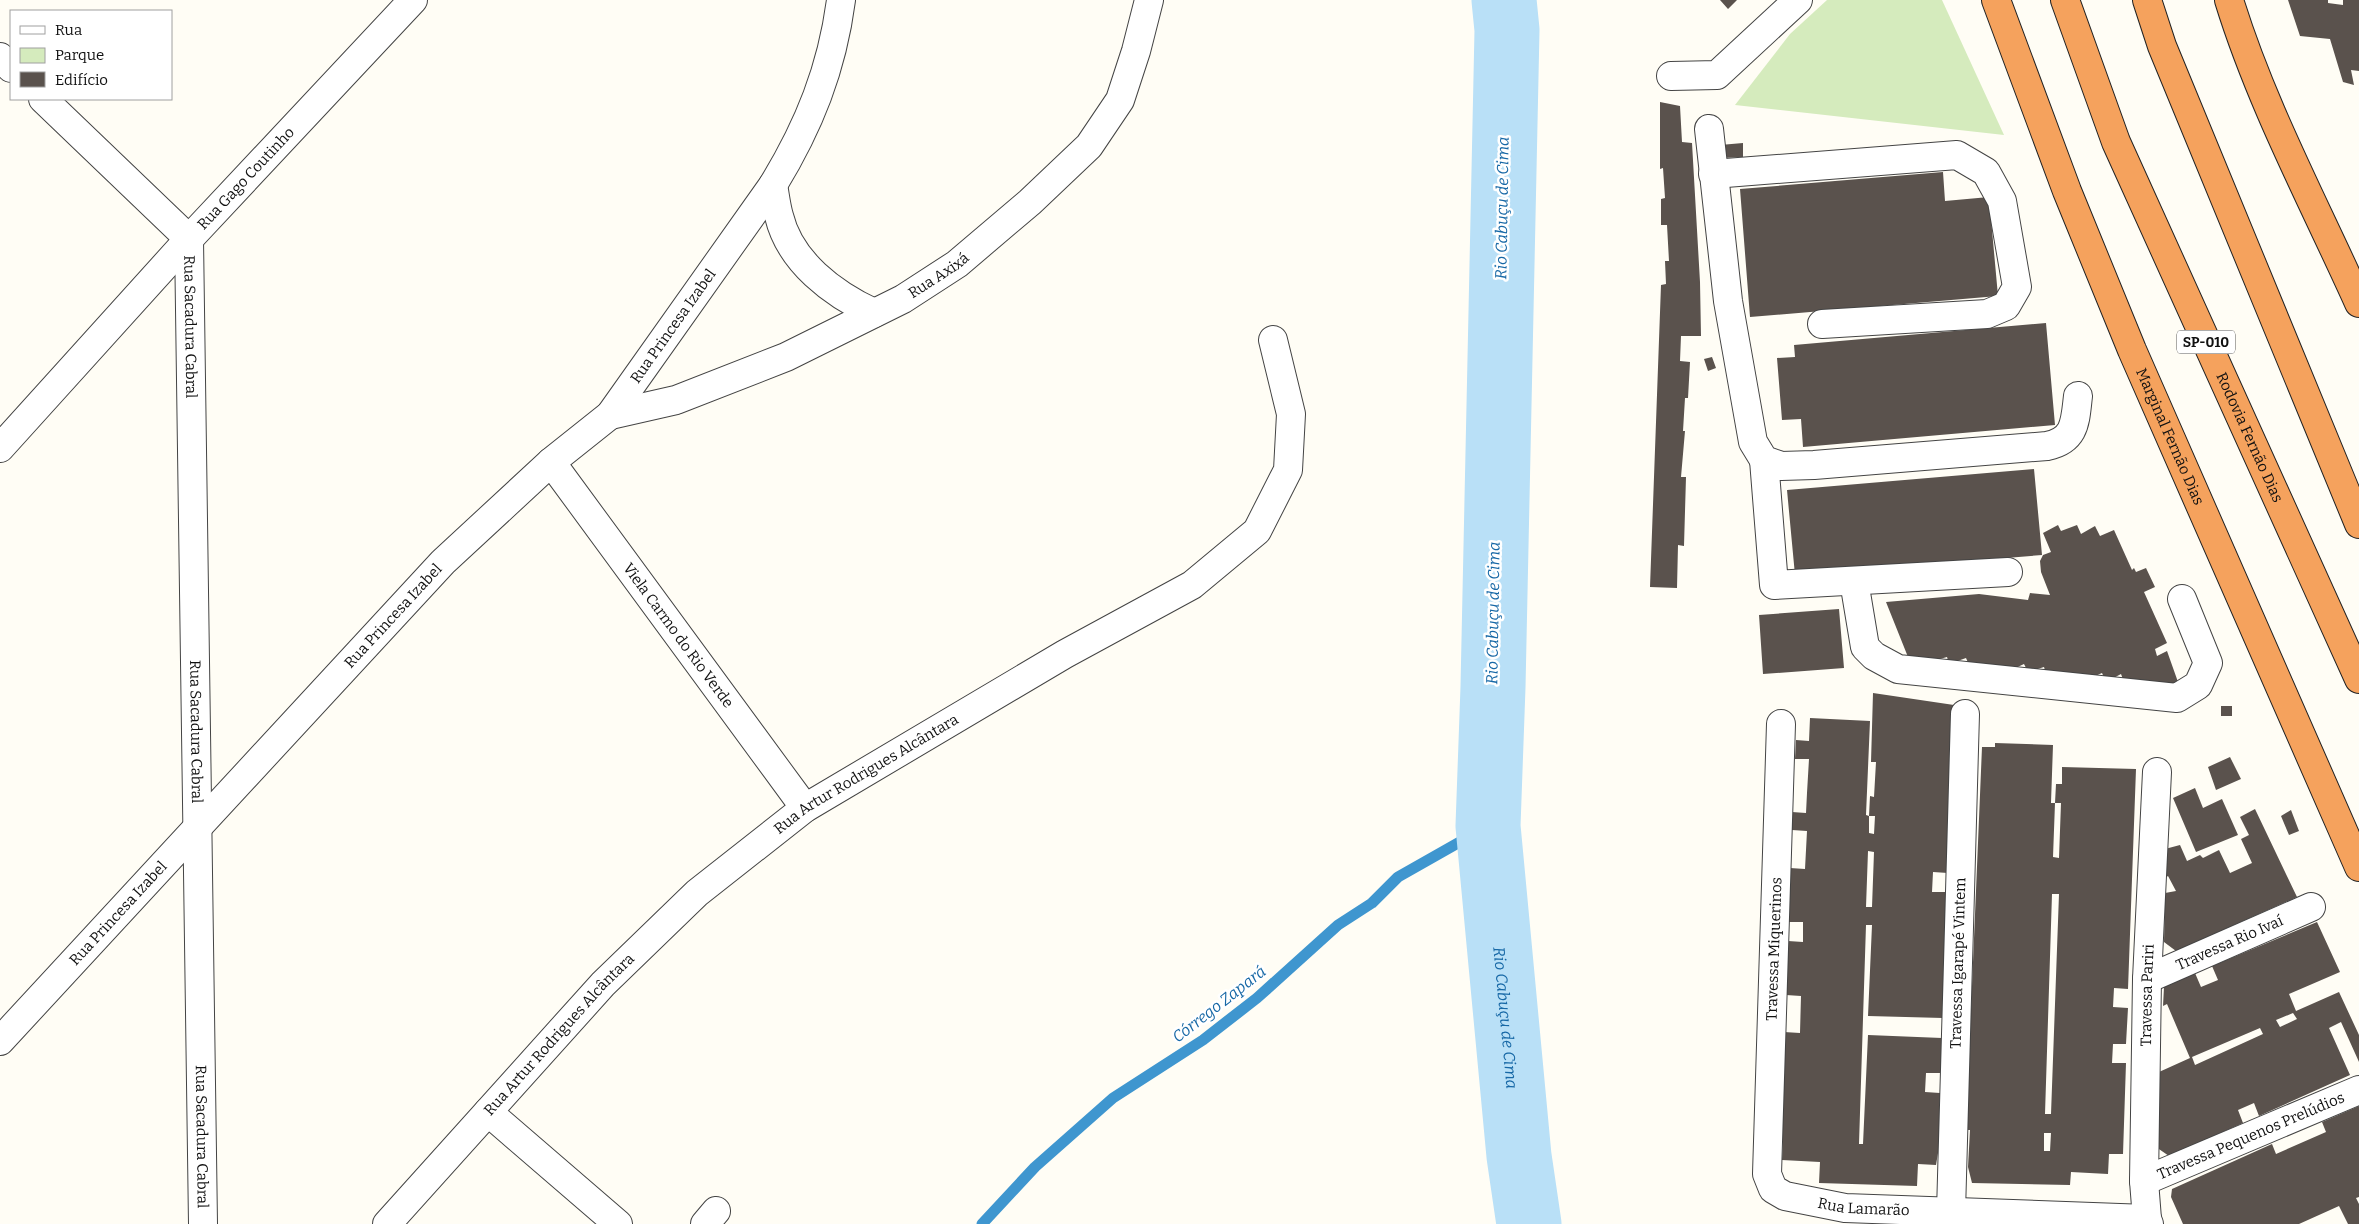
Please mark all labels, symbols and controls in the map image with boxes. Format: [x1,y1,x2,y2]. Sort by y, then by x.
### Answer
legend [10,10,172,100]
text: Rua [55,21,82,39]
text: Parque [55,46,104,64]
text: Edifício [55,71,108,89]
street label: Rua Gago Coutinho [194,123,298,233]
water label: Rio Cabuçu de Cima [1491,136,1513,280]
street label: Rua Axixá [905,249,973,302]
street label: Rua Sacadura Cabral [180,255,200,398]
street label: Rua Princesa Izabel [627,266,719,387]
road number: SP-010 [2177,331,2235,354]
street label: Marginal Fernão Dias [2132,365,2208,508]
street label: Rodovia Fernão Dias [2212,369,2287,505]
water label: Rio Cabuçu de Cima [1482,541,1504,685]
street label: Viela Carmo do Rio Verde [619,559,737,711]
street label: Rua Princesa Izabel [341,560,446,672]
street label: Rua Sacadura Cabral [186,660,206,803]
street label: Rua Artur Rodrigues Alcântara [770,710,962,838]
street label: Rua Princesa Izabel [66,857,171,969]
street label: Travessa Igarapé Vintem [1947,876,1969,1049]
street label: Travessa Miquerinos [1762,877,1786,1021]
street label: Travessa Rio Ivaí [2173,911,2286,974]
street label: Travessa Pariri [2137,943,2158,1047]
water label: Rio Cabuçu de Cima [1490,946,1522,1090]
street label: Rua Artur Rodrigues Alcântara [480,950,638,1119]
water label: Córrego Zapará [1168,962,1270,1046]
street label: Rua Sacadura Cabral [192,1065,212,1208]
street label: Travessa Pequenos Prelúdios [2155,1088,2347,1183]
street label: Rua Lamarão [1816,1194,1910,1219]

